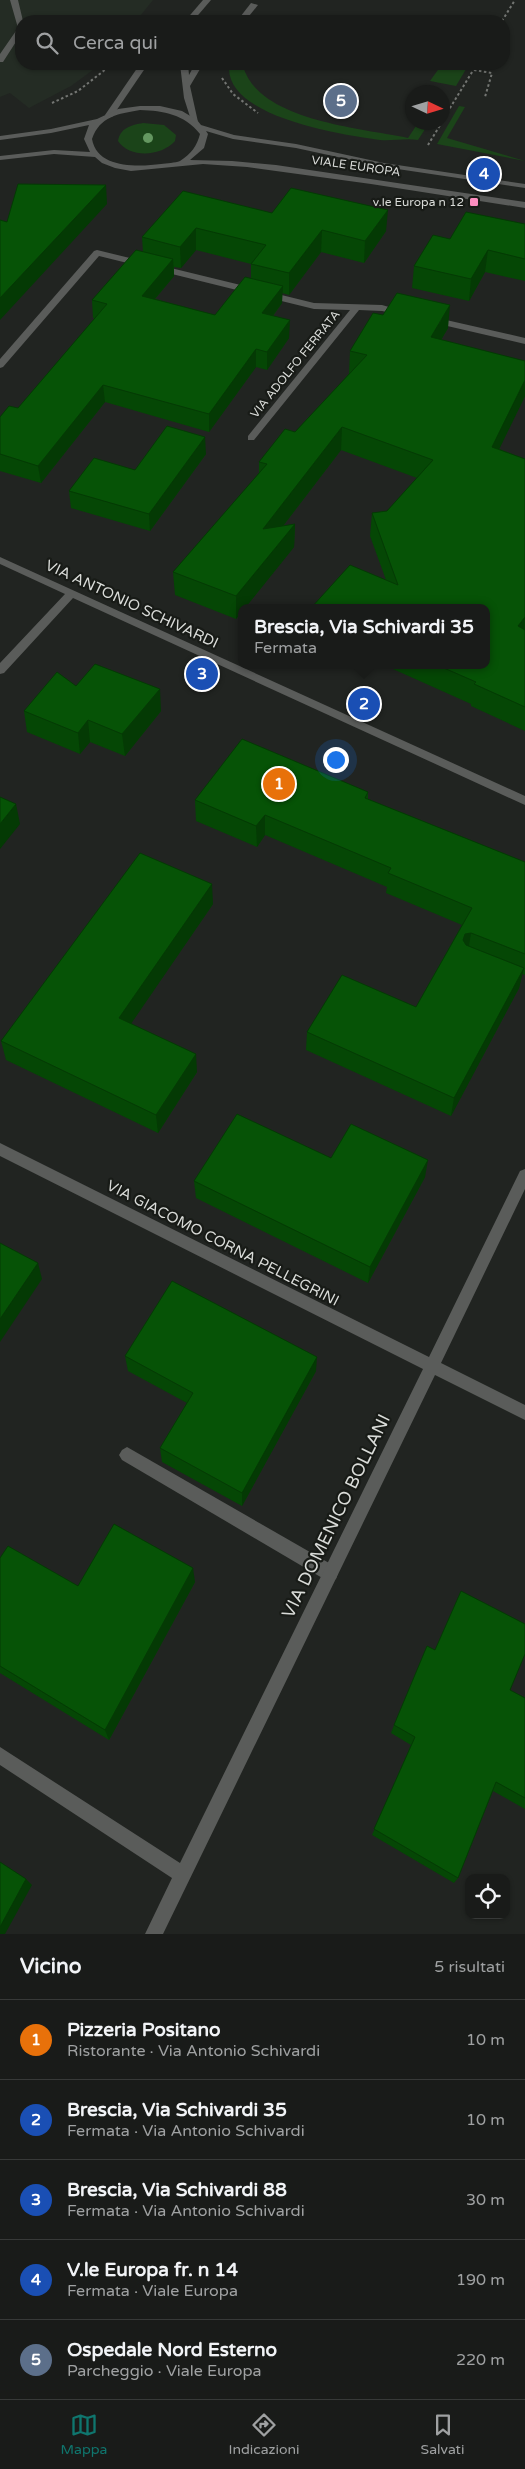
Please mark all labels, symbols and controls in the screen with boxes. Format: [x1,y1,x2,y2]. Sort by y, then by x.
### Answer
search box [15,15,510,70]
icon: search [33,29,61,57]
text: Cerca qui [73,32,158,54]
pin: 5 [325,82,357,120]
north arrow [405,85,450,130]
street label: VIALE EUROPA [311,153,402,179]
pin: 4 [468,155,500,193]
place label: v.le Europa n 12 [373,195,464,209]
marker: v.le Europa n 12 [468,196,480,208]
street label: VIA ADOLFO FERRATA [247,307,343,421]
street label: VIA ANTONIO SCHIVARDI [43,556,221,652]
popup [238,604,490,669]
text: Brescia, Via Schivardi 35 [254,616,474,638]
text: Fermata [254,638,317,658]
pin: 3 [186,655,218,693]
pin: 2 [348,685,380,723]
your location [323,747,349,773]
pin: 1 [263,765,295,803]
street label: VIA GIACOMO CORNA PELLEGRINI [104,1176,342,1310]
street label: VIA DOMENICO BOLLANI [277,1410,395,1622]
map controls [465,1874,510,1919]
button: locate [465,1874,510,1919]
text: Vicino [20,1954,82,1979]
text: 5 risultati [434,1957,505,1977]
text: Pizzeria Positano [67,2019,221,2041]
text: 1 [31,2030,41,2050]
text: 10 m [466,2030,505,2050]
text: Ristorante · Via Antonio Schivardi [67,2041,320,2061]
text: Brescia, Via Schivardi 35 [67,2099,287,2121]
text: 2 [31,2110,41,2130]
text: 10 m [466,2110,505,2130]
text: Fermata · Via Antonio Schivardi [67,2121,305,2141]
text: Brescia, Via Schivardi 88 [67,2179,287,2201]
text: 3 [31,2190,41,2210]
text: 30 m [466,2190,505,2210]
text: Fermata · Via Antonio Schivardi [67,2201,305,2221]
text: V.le Europa fr. n 14 [67,2259,238,2281]
text: 4 [31,2270,41,2290]
text: 190 m [456,2270,505,2290]
text: Fermata · Viale Europa [67,2281,238,2301]
text: Ospedale Nord Esterno [67,2339,277,2361]
text: 5 [31,2350,41,2370]
text: 220 m [456,2350,505,2370]
text: Parcheggio · Viale Europa [67,2361,262,2381]
tab: Mappa [61,2411,107,2458]
tab: Indicazioni [229,2411,300,2458]
tab: Salvati [421,2411,464,2458]

